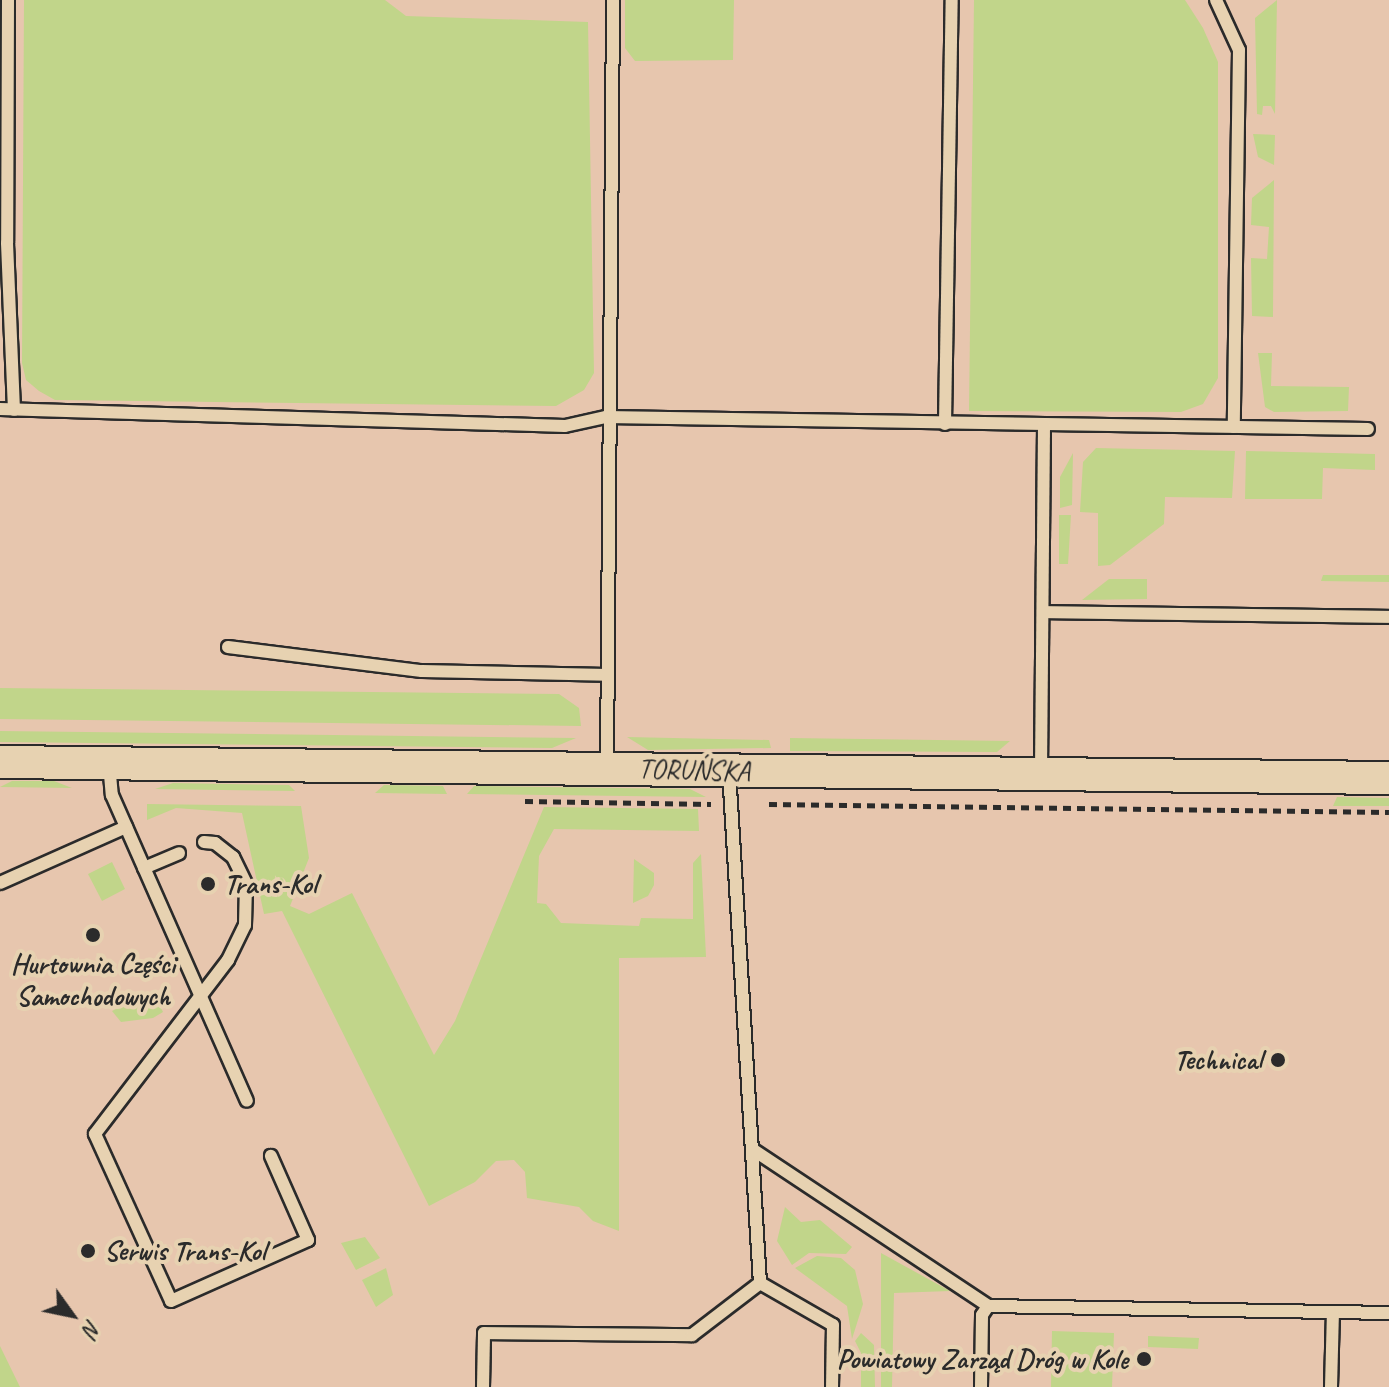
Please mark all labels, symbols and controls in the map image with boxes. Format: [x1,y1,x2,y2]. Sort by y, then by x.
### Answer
street label: TORUŃSKA [638,752,750,788]
place label: Trans-Kol [224,867,317,901]
marker: Trans-Kol [199,875,217,893]
marker: Hurtownia Części Samochodowych [84,926,102,944]
place label: Hurtownia Części Samochodowych [10,947,176,1013]
place label: Technical [1174,1043,1262,1077]
marker: Technical [1269,1051,1287,1069]
place label: Serwis Trans-Kol [104,1234,266,1268]
marker: Serwis Trans-Kol [79,1242,97,1260]
north arrow [32,1275,112,1355]
text: N [77,1315,108,1341]
place label: Powiatowy Zarząd Dróg w Kole [836,1342,1128,1376]
marker: Powiatowy Zarząd Dróg w Kole [1135,1350,1153,1368]

